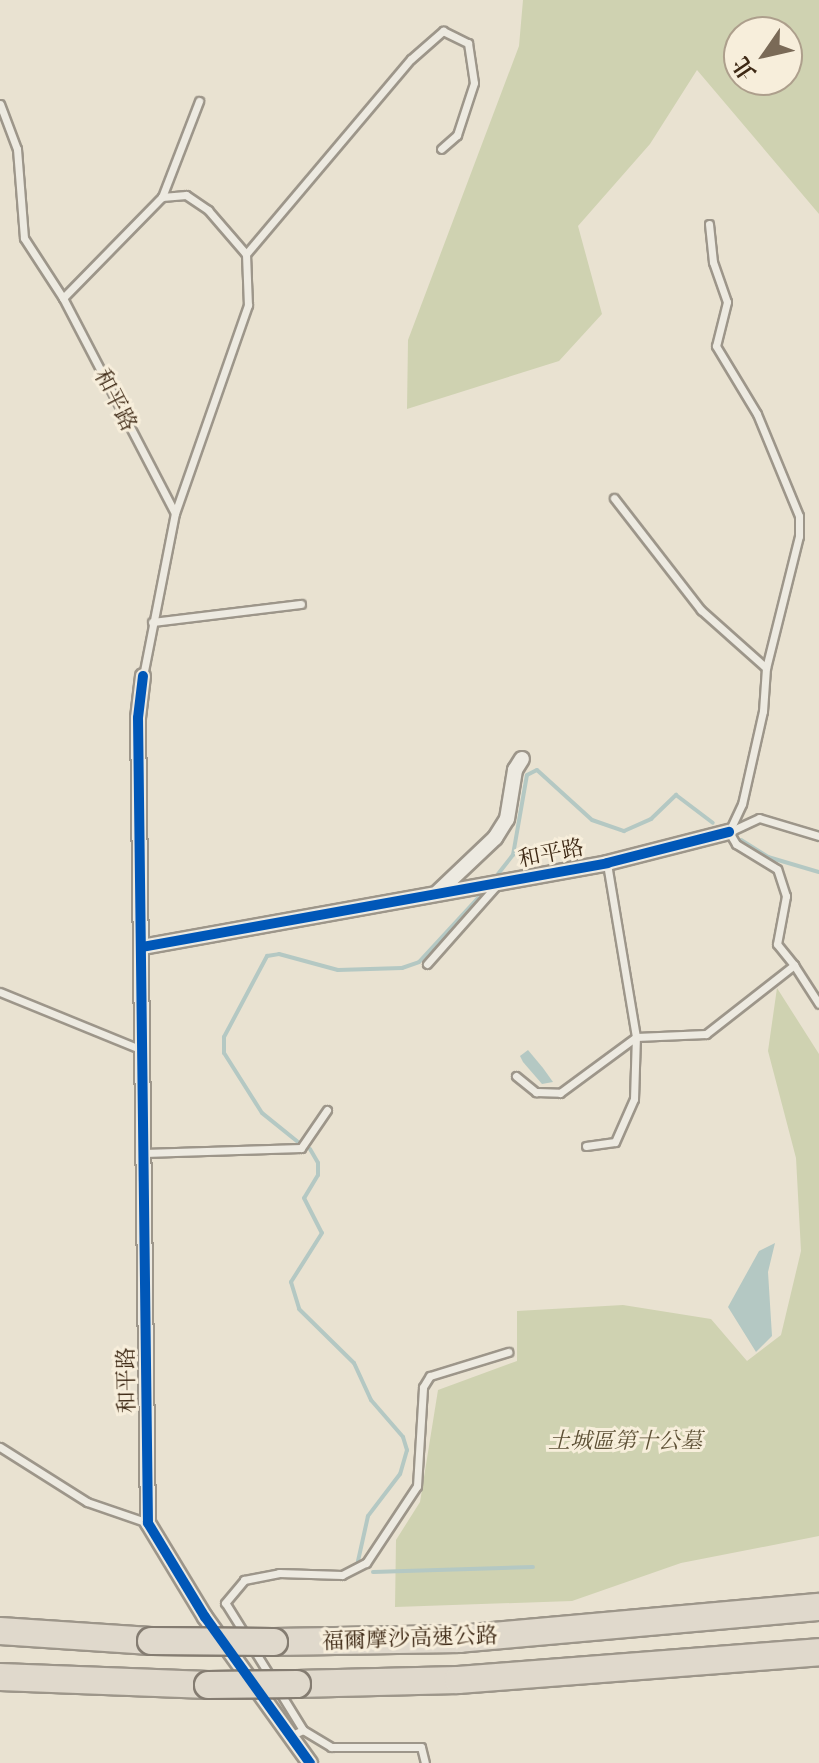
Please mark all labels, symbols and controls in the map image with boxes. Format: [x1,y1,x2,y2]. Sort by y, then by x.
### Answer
north arrow [723,16,803,96]
text: 北 [727,52,762,85]
street label: 和平路 [89,365,143,435]
street label: 和平路 [516,834,586,872]
street label: 和平路 [112,1347,140,1413]
park label: 土城區第十公墓 [548,1428,702,1454]
street label: 福爾摩沙高速公路 [322,1622,498,1654]

